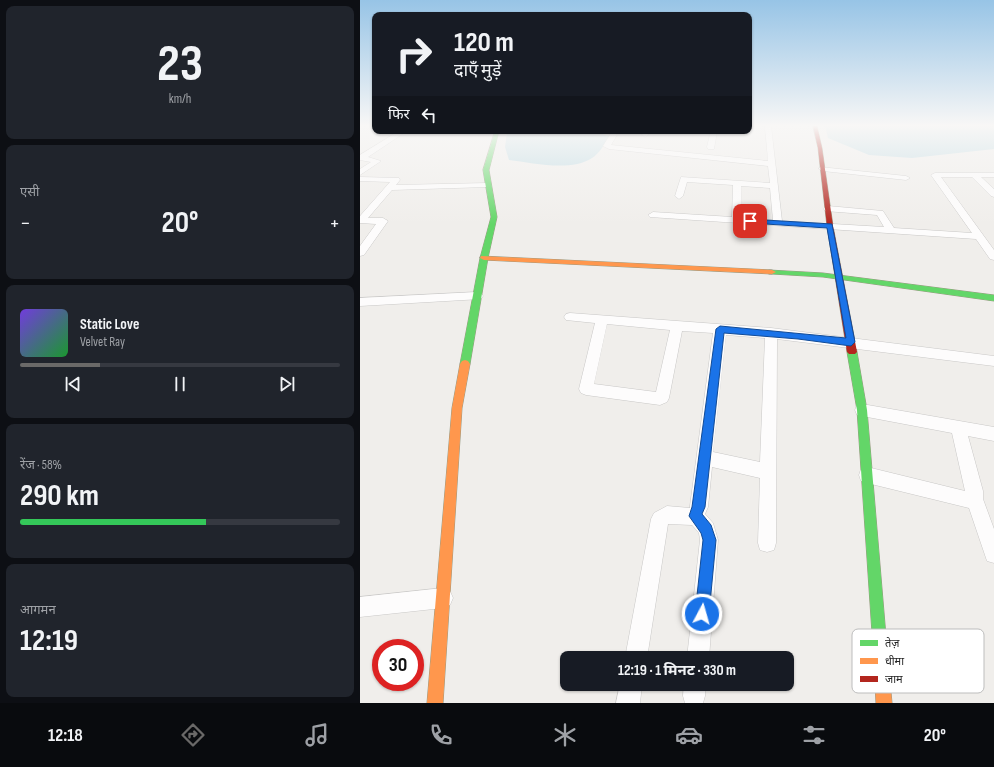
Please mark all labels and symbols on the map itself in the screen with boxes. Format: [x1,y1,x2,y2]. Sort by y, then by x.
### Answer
pin [733,204,767,238]
position arrow [681,593,723,635]
legend [852,629,984,693]
text: तेज़ [885,637,900,650]
speed limit sign: 30 [372,639,424,691]
text: धीमा [885,655,904,668]
text: जाम [885,673,903,686]

